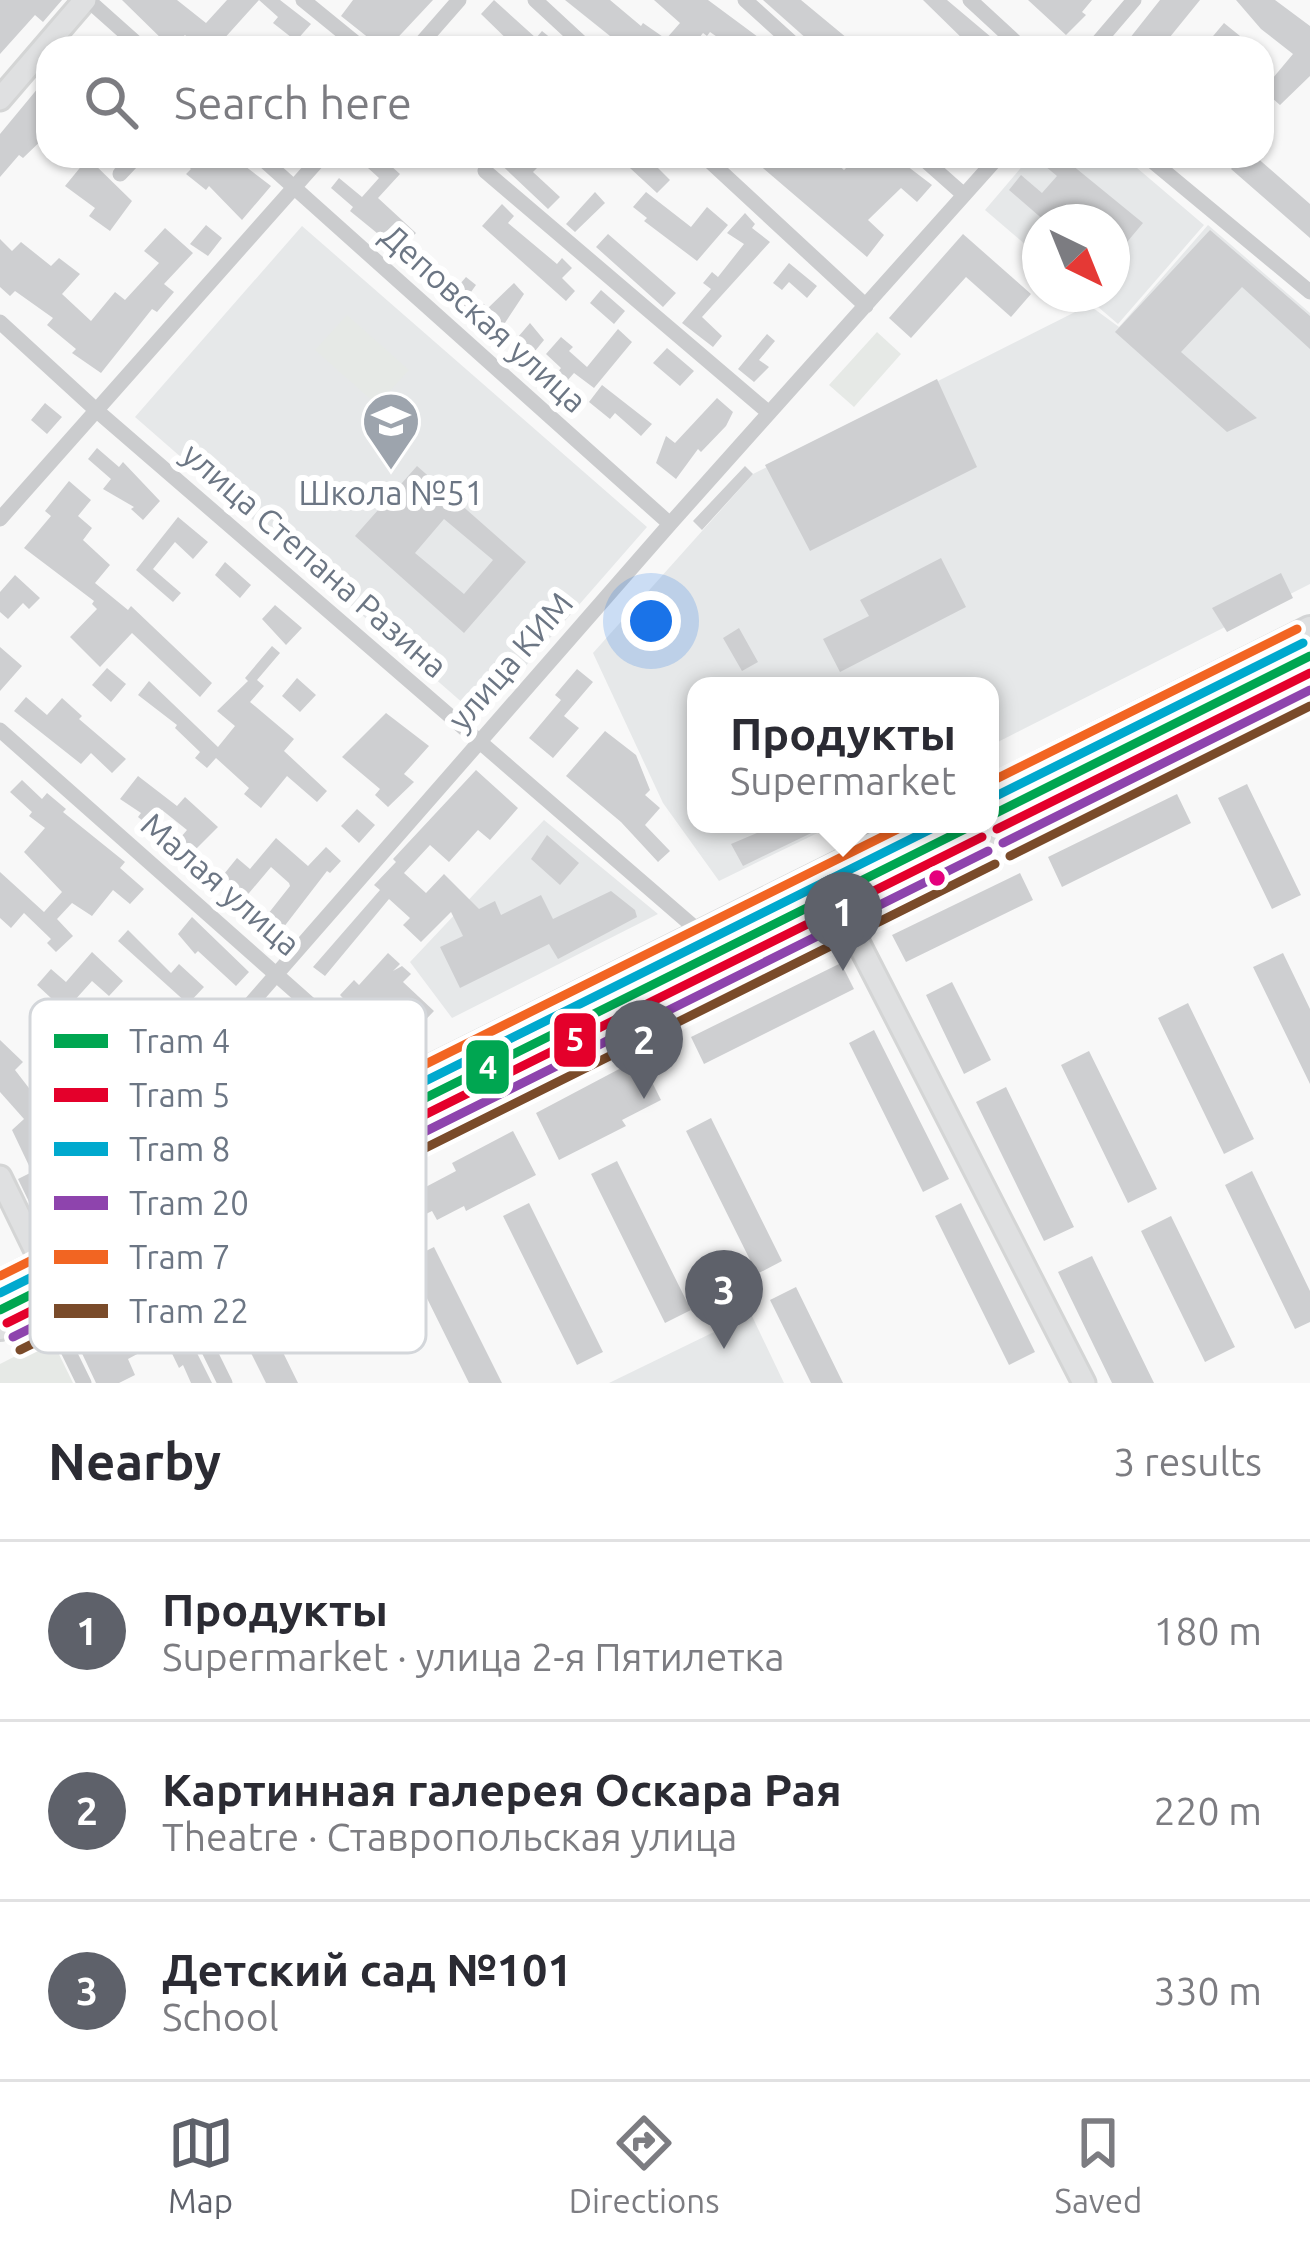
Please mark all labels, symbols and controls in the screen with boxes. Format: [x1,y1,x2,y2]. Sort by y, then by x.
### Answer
search box [36,36,1274,168]
icon: search [78,69,144,135]
text: Search here [174,77,412,128]
north arrow [1022,204,1130,312]
street label: Деповская улица [374,216,594,419]
school or university icon: Школа №51 [360,390,422,472]
street label: улица Степана Разина [176,435,455,684]
place label: Школа №51 [298,474,484,511]
street label: улица КИМ [440,584,579,737]
your location [621,591,681,651]
popup [687,677,999,833]
text: Продукты [730,708,956,759]
text: Supermarket [730,759,956,802]
street label: Малая улица [135,805,308,962]
unlabelled marker [926,867,948,889]
pin: 1 [804,872,882,971]
legend [30,999,426,1353]
pin: 2 [605,1000,683,1099]
line badge: 5 [552,1011,598,1069]
text: 5 [566,1020,584,1057]
text: Tram 4 [129,1022,230,1059]
line badge: 4 [464,1038,511,1096]
text: 4 [479,1048,497,1085]
text: Tram 5 [129,1076,230,1113]
text: Tram 8 [129,1130,230,1167]
text: Tram 20 [129,1184,249,1221]
text: Tram 7 [129,1238,230,1275]
pin: 3 [685,1250,763,1349]
text: Tram 22 [129,1292,249,1329]
text: Nearby [48,1432,221,1490]
text: 3 results [1113,1440,1262,1483]
text: Продукты [162,1584,388,1635]
text: 1 [76,1609,98,1652]
text: 180 m [1153,1609,1262,1652]
text: Supermarket · улица 2-я Пятилетка [162,1635,785,1678]
text: Картинная галерея Оскара Рая [162,1764,842,1815]
text: 2 [76,1789,98,1832]
text: 220 m [1153,1789,1262,1832]
text: Theatre · Ставропольская улица [162,1815,737,1858]
text: Детский сад №101 [162,1944,573,1995]
text: 3 [76,1969,98,2012]
text: 330 m [1153,1969,1262,2012]
text: School [162,1995,279,2038]
tab: Map [168,2110,234,2219]
tab: Directions [569,2110,719,2219]
tab: Saved [1055,2110,1142,2219]

